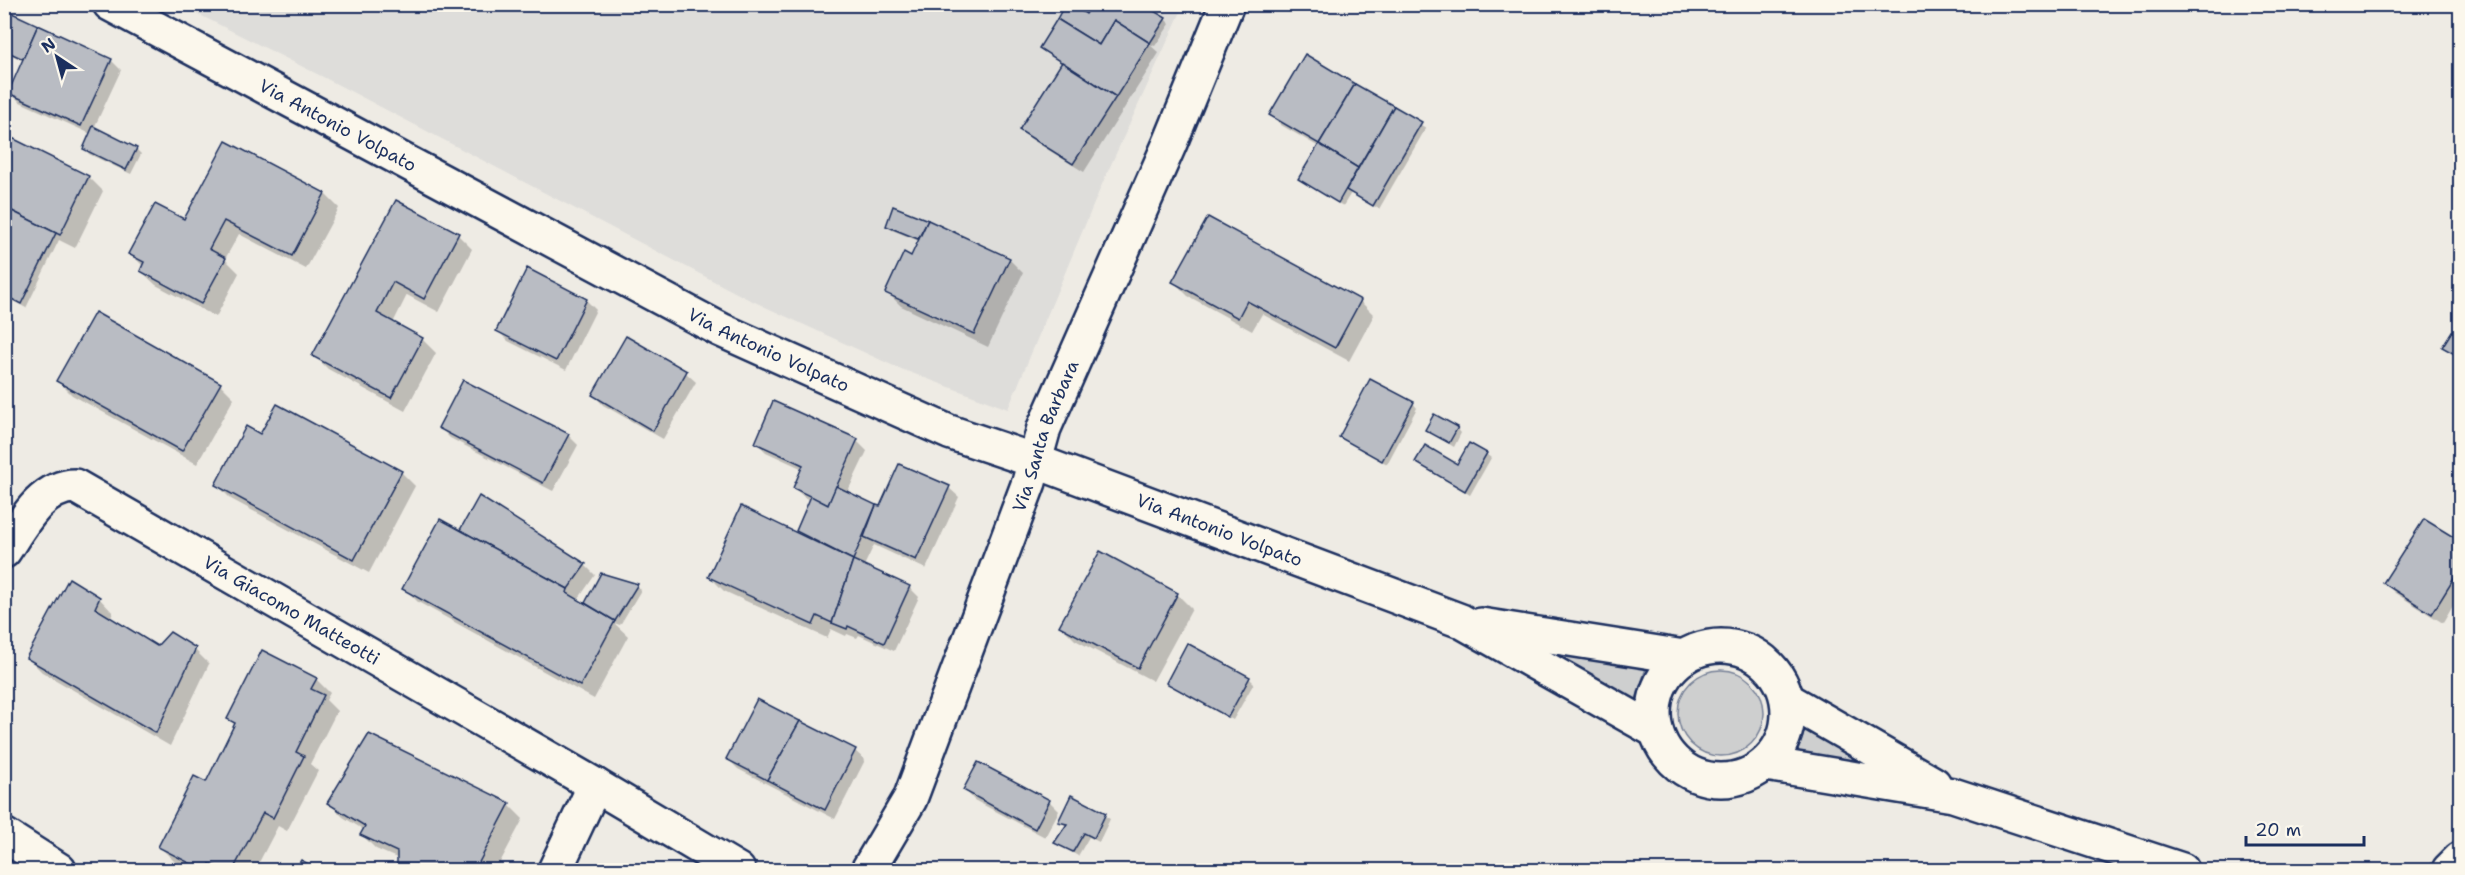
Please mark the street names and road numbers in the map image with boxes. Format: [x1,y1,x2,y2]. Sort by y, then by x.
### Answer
street label: Via Antonio Volpato [255,74,421,177]
street label: Via Antonio Volpato [683,302,853,398]
street label: Via Santa Barbara [1007,356,1084,515]
street label: Via Antonio Volpato [1133,488,1306,572]
street label: Via Giacomo Matteotti [199,550,384,671]

